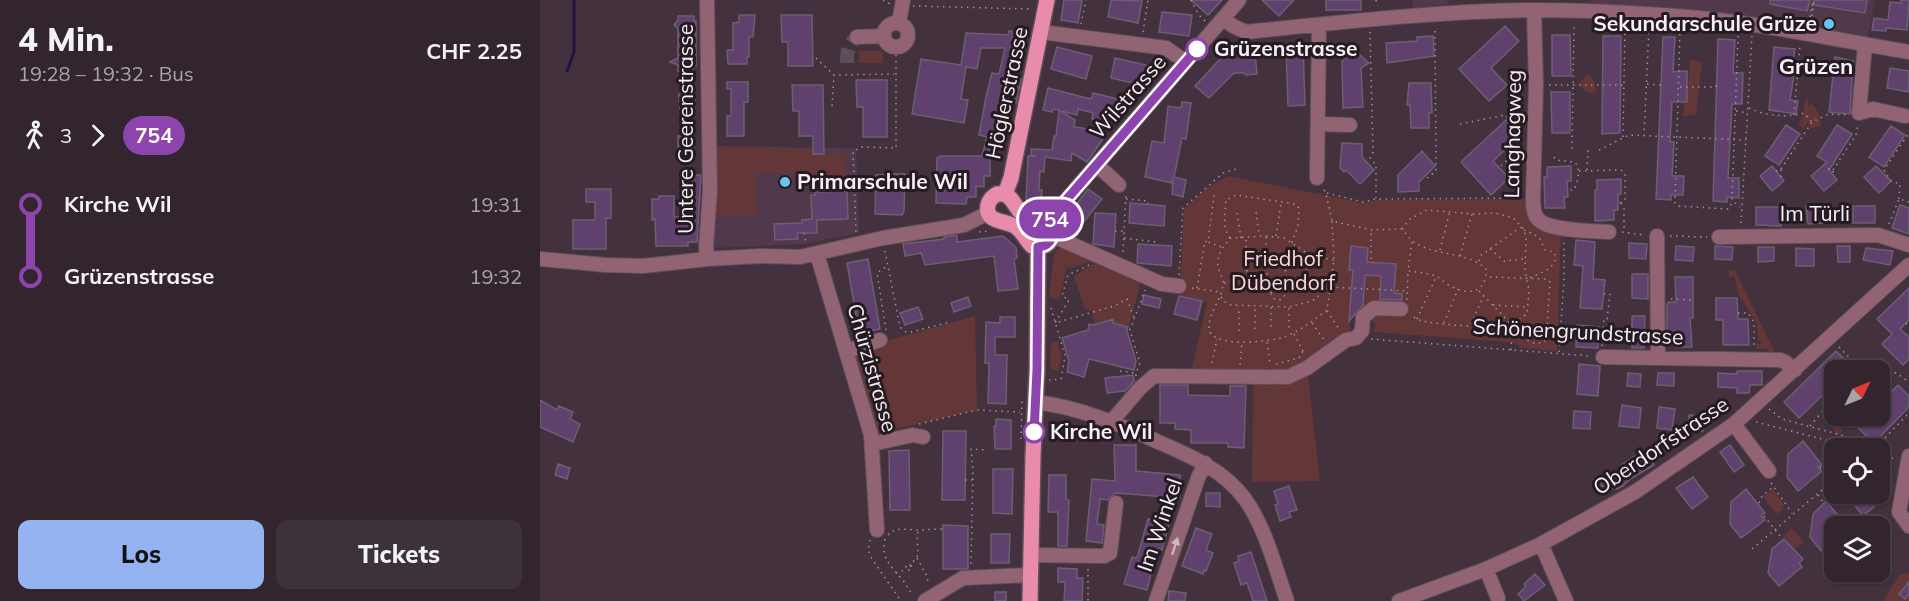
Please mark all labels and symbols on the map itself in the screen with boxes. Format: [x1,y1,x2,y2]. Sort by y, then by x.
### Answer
place label: Sekundarschule Grüze [1593,10,1817,36]
marker: Sekundarschule Grüze [1822,17,1836,31]
street label: Untere Geerenstrasse [672,24,698,234]
street label: Höglerstrasse [979,24,1033,161]
place label: Grüzenstrasse [1214,35,1357,61]
marker: Grüzenstrasse [1186,38,1208,60]
street label: Wilstrasse [1084,49,1171,144]
district label: Grüzen [1779,52,1853,80]
street label: Langhagweg [1498,69,1526,199]
place label: Primarschule Wil [797,168,968,194]
marker: Primarschule Wil [778,175,792,189]
line badge: 754 [1016,200,1084,238]
street label: Im Türli [1780,200,1850,226]
park label: Friedhof Dübendorf [1231,245,1336,295]
street label: Chürzistrasse [842,301,904,435]
street label: Schönengrundstrasse [1472,312,1684,350]
north arrow [1824,360,1890,426]
street label: Oberdorfstrasse [1588,390,1733,500]
place label: Kirche Wil [1050,418,1153,444]
marker: Kirche Wil [1023,421,1045,443]
street label: Im Winkel [1131,475,1187,575]
one-way arrow [1171,537,1181,555]

